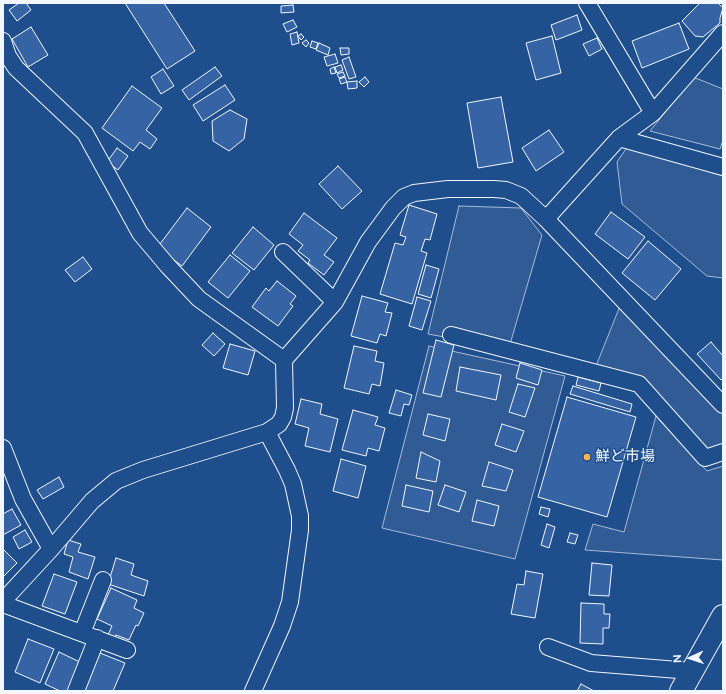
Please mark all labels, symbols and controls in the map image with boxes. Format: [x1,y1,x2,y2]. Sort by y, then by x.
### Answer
place label: 鮮ど市場 [595,448,655,466]
marker: 鮮ど市場 [582,452,592,462]
north arrow [670,638,710,678]
text: N [671,654,684,663]

